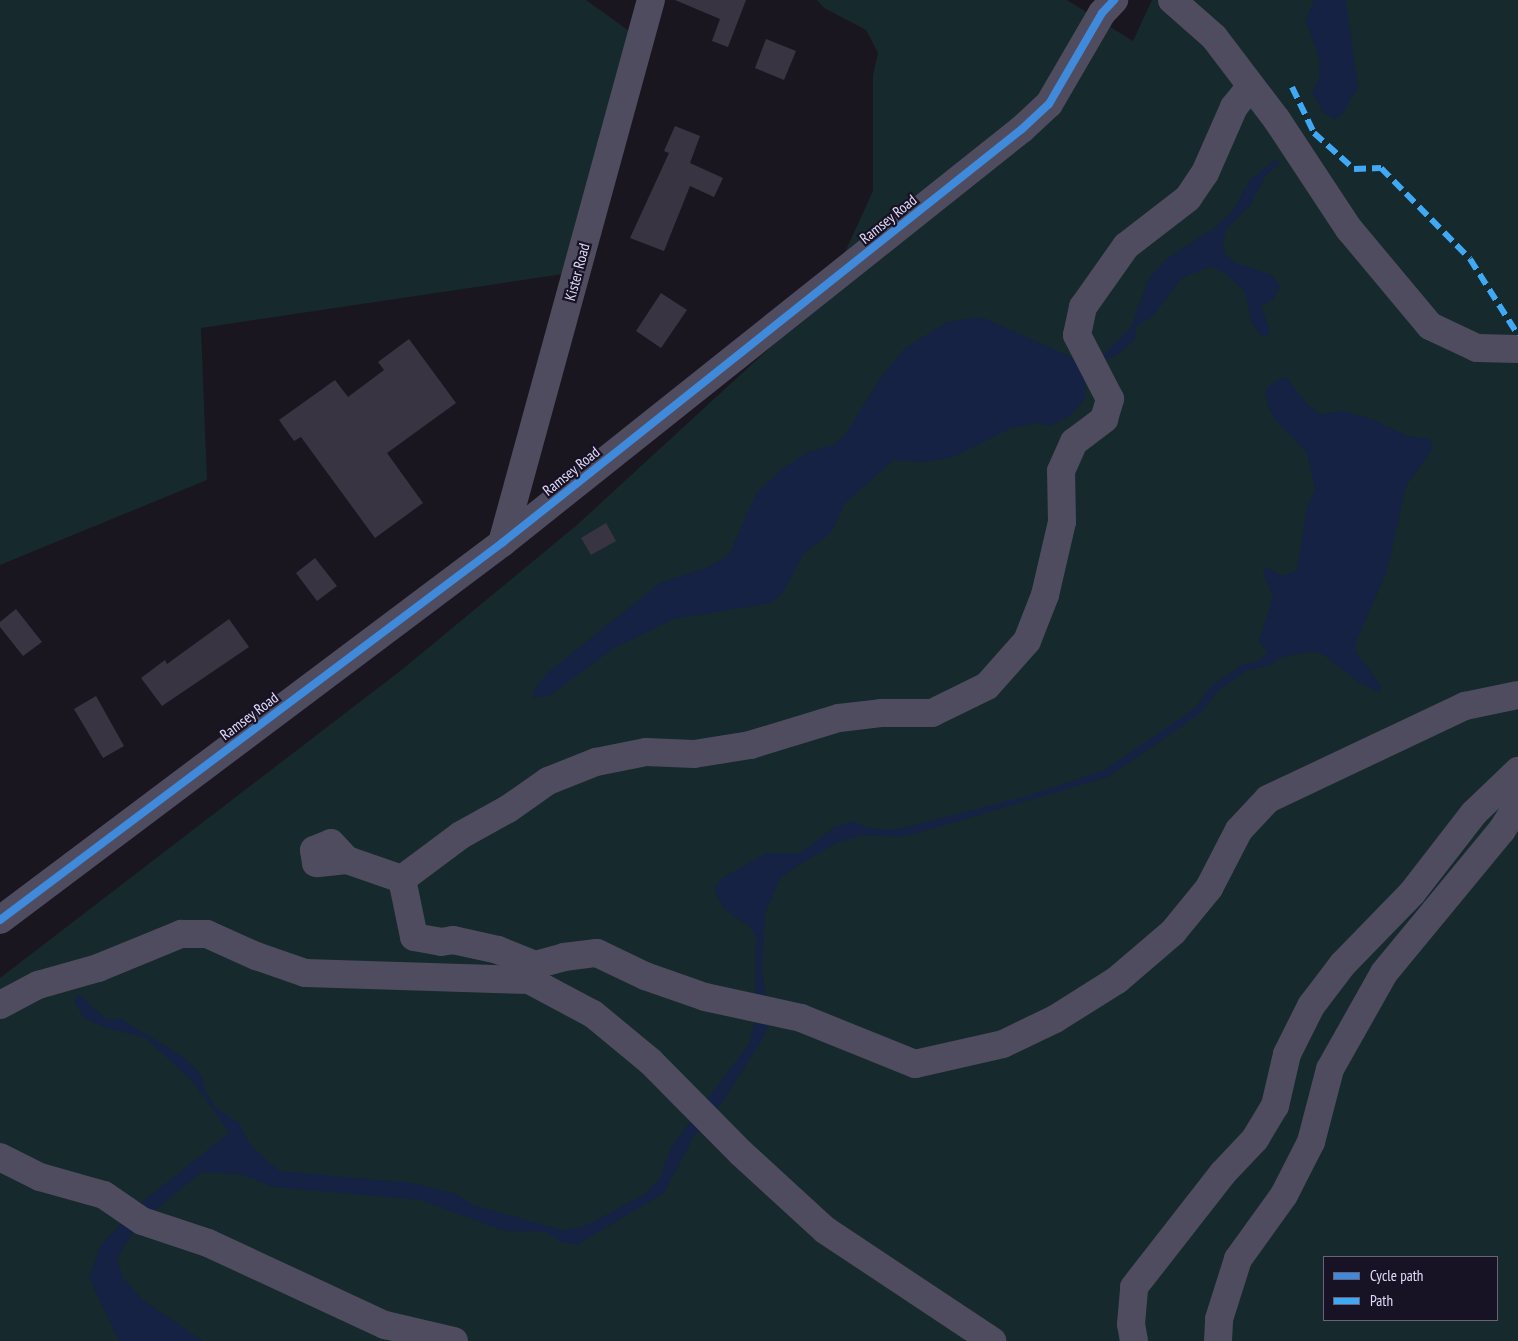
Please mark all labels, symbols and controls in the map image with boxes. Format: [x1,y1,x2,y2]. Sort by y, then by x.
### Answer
street label: Ramsey Road [856,190,920,248]
street label: Kister Road [561,241,593,303]
street label: Ramsey Road [539,442,603,500]
street label: Ramsey Road [216,688,282,744]
legend [1323,1256,1498,1321]
text: Cycle path [1370,1266,1423,1285]
text: Path [1370,1291,1393,1310]

